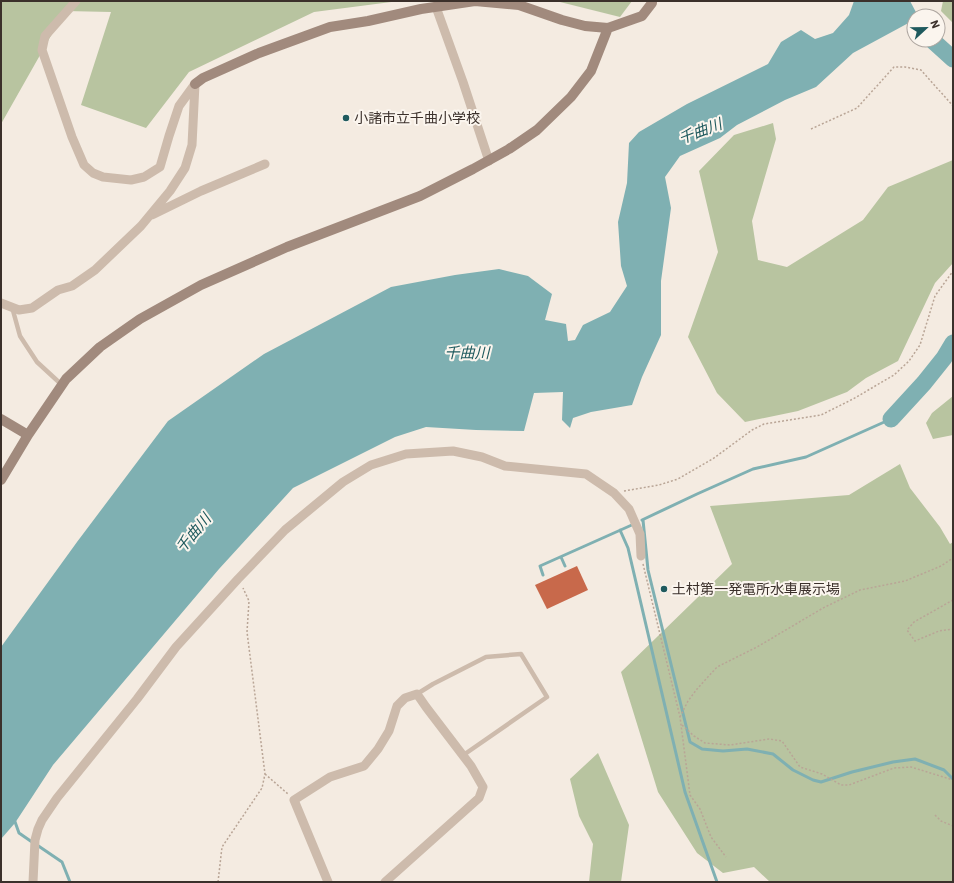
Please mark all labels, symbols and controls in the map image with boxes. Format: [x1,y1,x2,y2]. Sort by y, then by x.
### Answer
north arrow [906,8,946,48]
text: N [927,18,943,31]
place label: 小諸市立千曲小学校 [354,109,480,127]
marker: 小諸市立千曲小学校 [341,113,351,123]
water label: 千曲川 [676,113,726,148]
water label: 千曲川 [444,343,491,362]
water label: 千曲川 [171,508,216,556]
place label: 土村第一発電所水車展示場 [672,580,840,598]
marker: 土村第一発電所水車展示場 [659,584,669,594]

